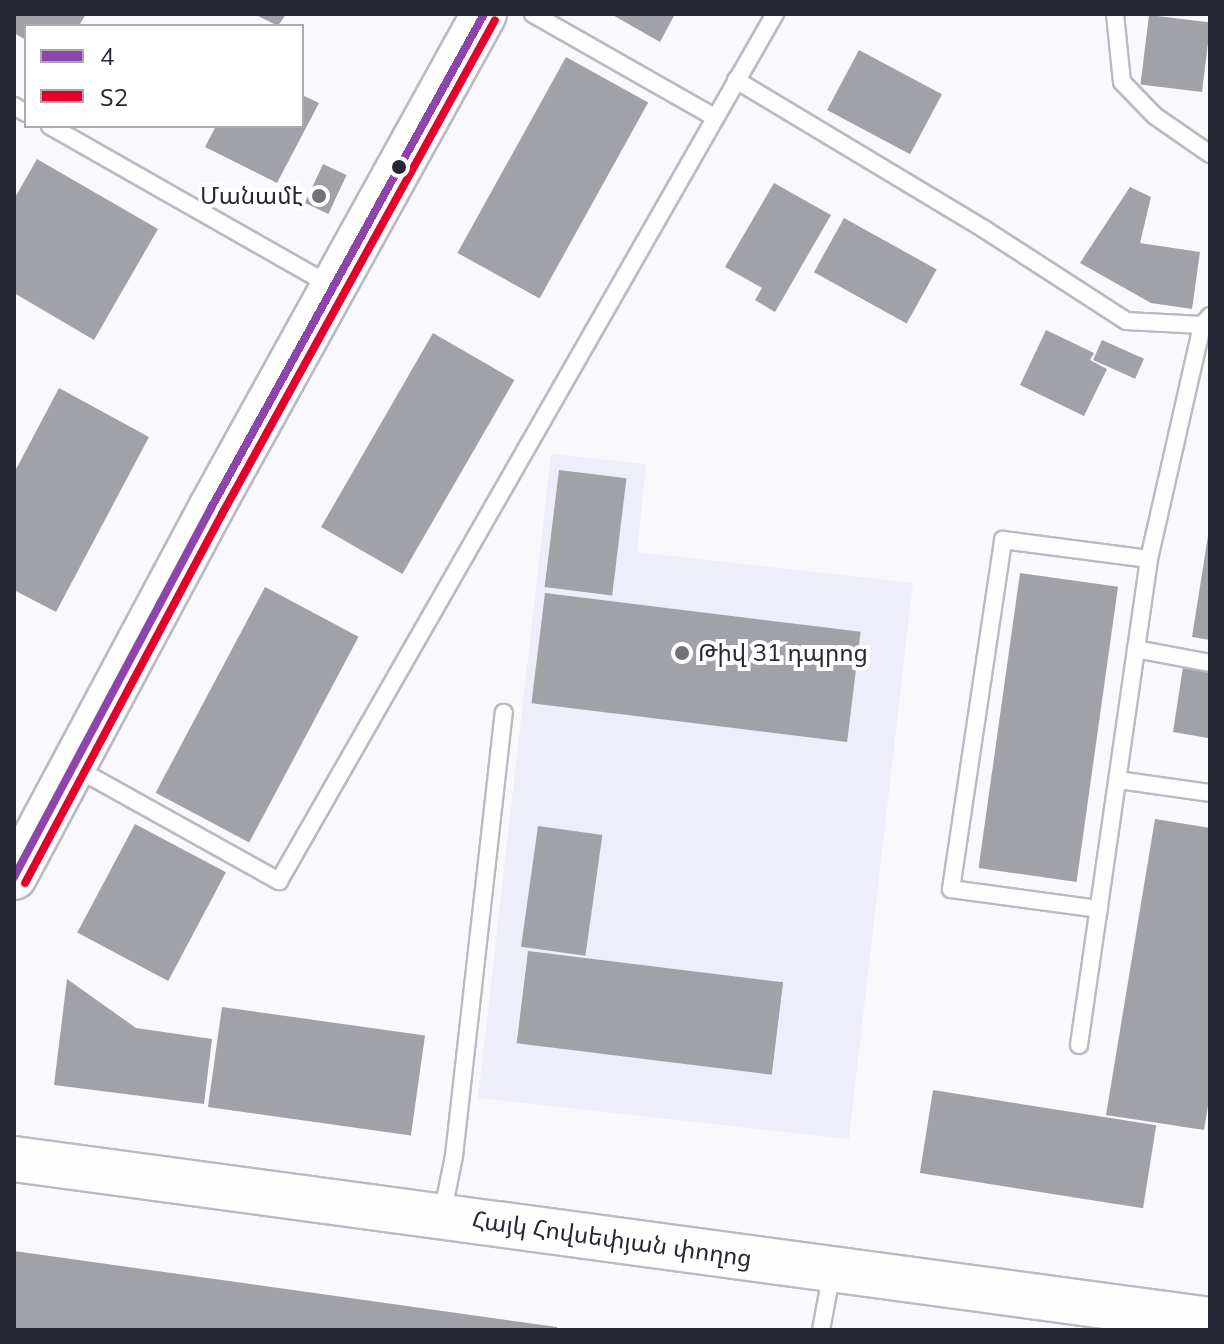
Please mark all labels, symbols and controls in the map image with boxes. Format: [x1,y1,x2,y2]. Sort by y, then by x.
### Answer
legend [24,24,304,128]
text: 4 [100,41,114,71]
text: Տ2 [100,82,128,112]
unlabelled marker [391,159,407,175]
place label: Մանամէ [200,182,303,210]
marker: Մանամէ [310,187,328,205]
place label: Թիվ 31 դպրոց [698,639,868,667]
marker: Թիվ 31 դպրոց [673,644,691,662]
street label: Հայկ Հովսեփյան փողոց [470,1205,754,1273]

